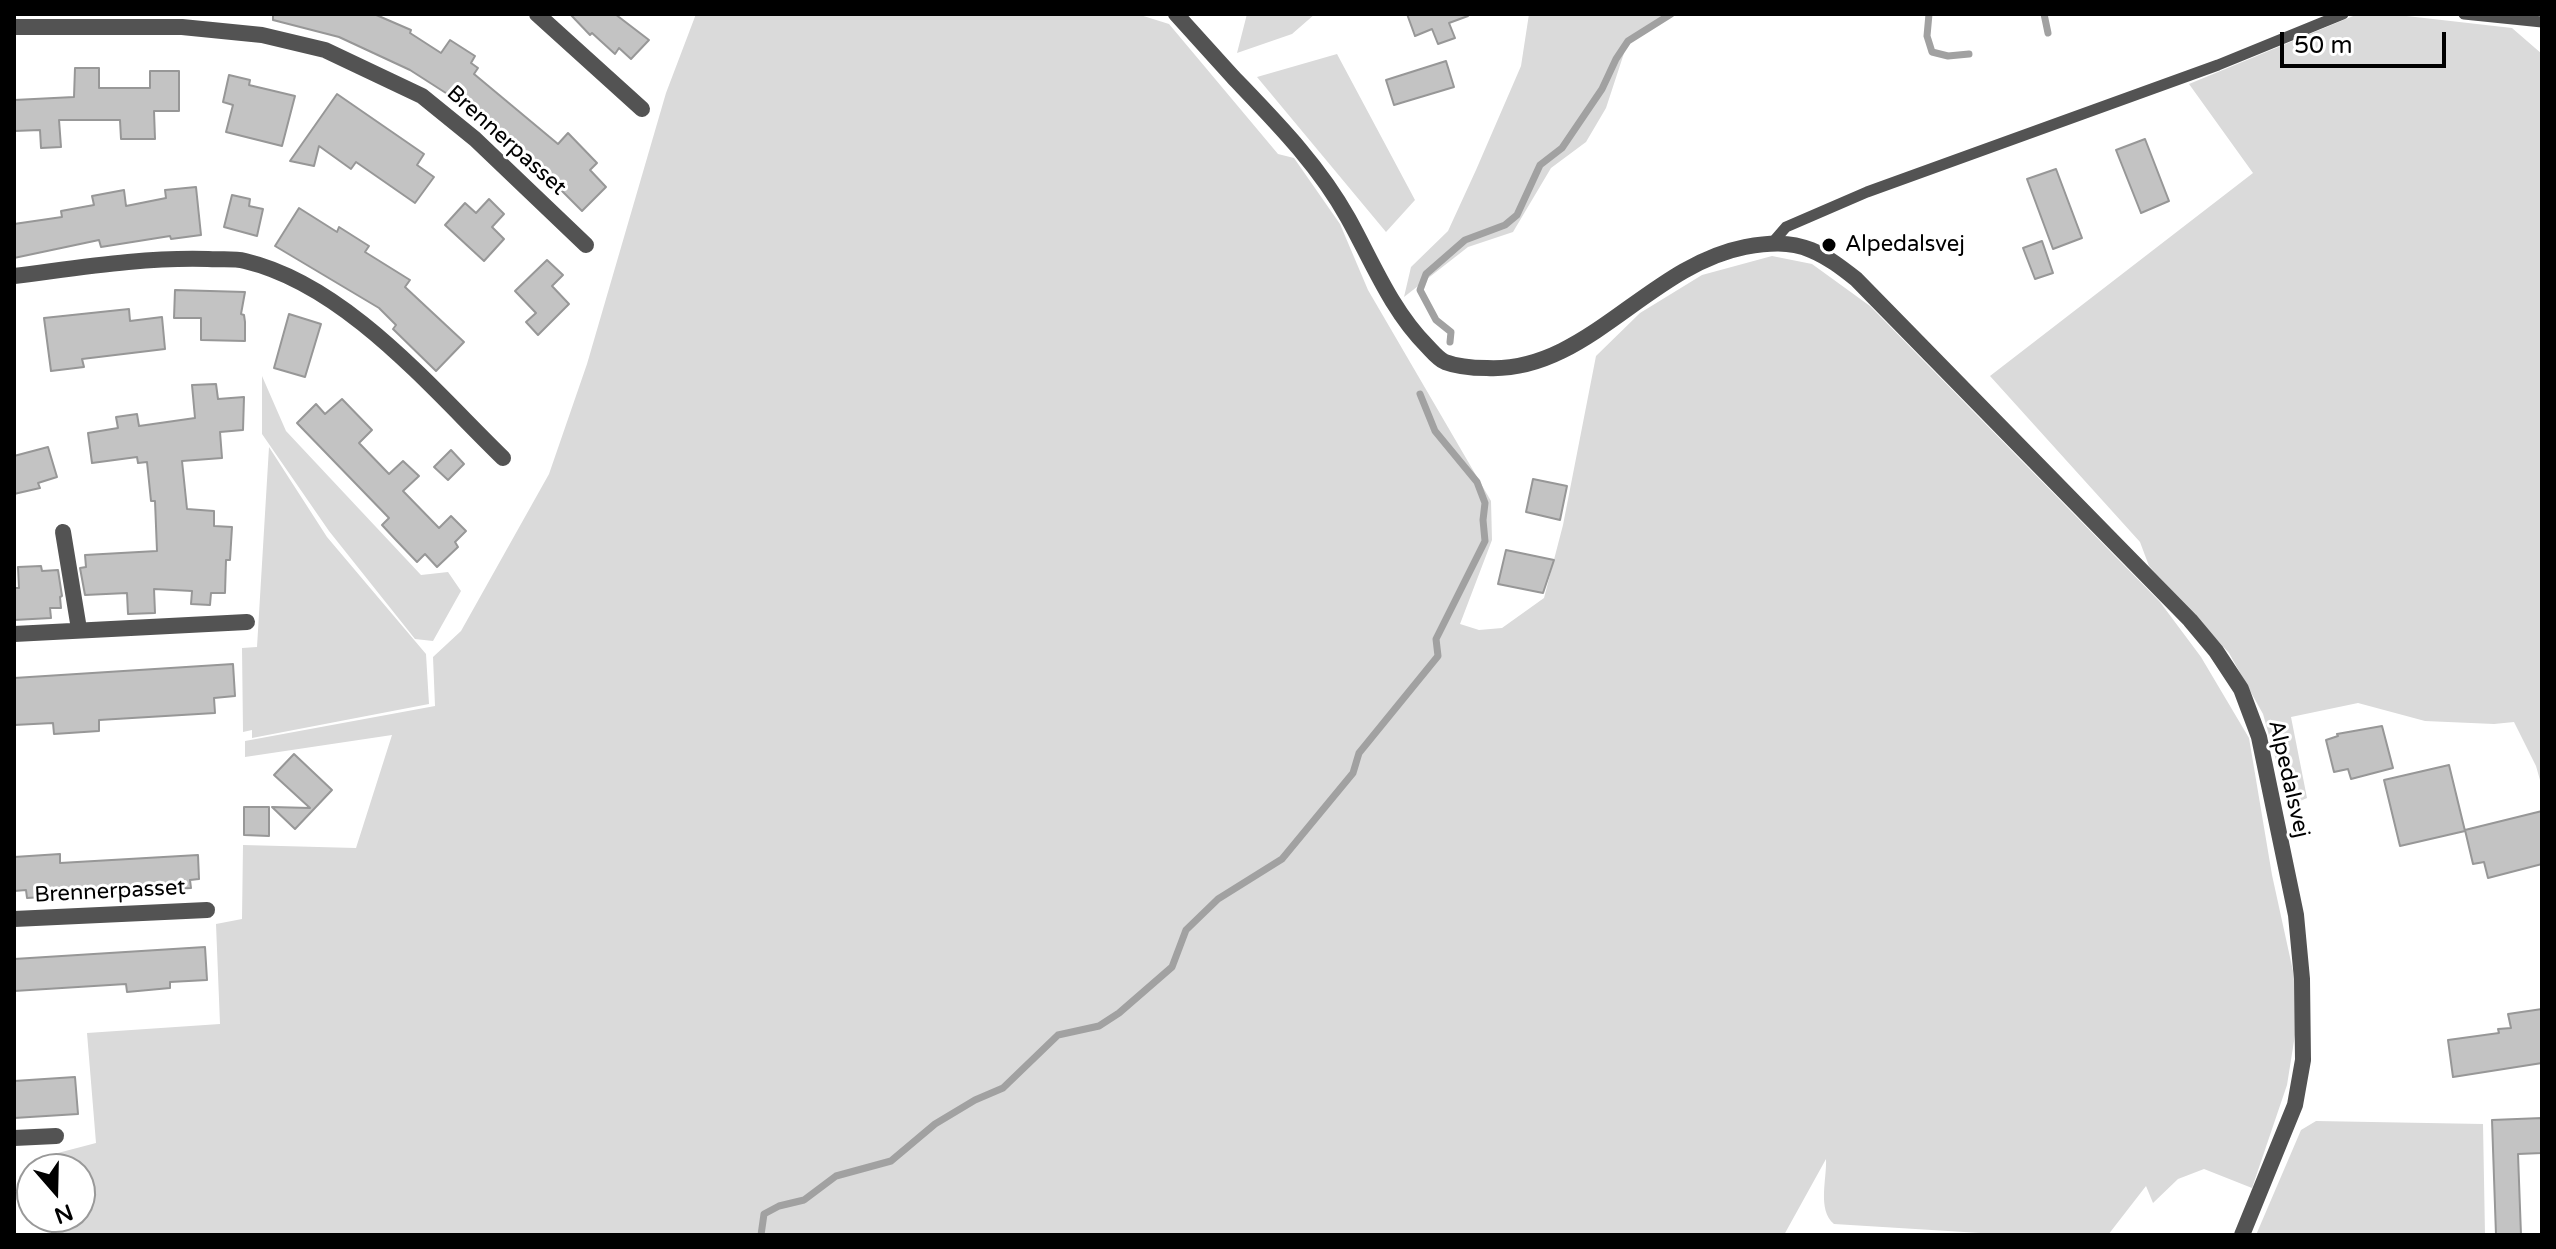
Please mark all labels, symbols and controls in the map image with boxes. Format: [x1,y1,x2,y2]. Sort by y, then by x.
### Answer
scale bar [2284,16,2450,66]
text: 50 m [2294,31,2352,60]
street label: Brennerpasset [441,80,571,202]
place label: Alpedalsvej [1845,232,1965,258]
marker: Alpedalsvej [1820,236,1838,254]
street label: Alpedalsvej [2262,718,2314,840]
street label: Brennerpasset [34,875,186,909]
north arrow [16,1153,96,1233]
text: N [51,1198,76,1229]

